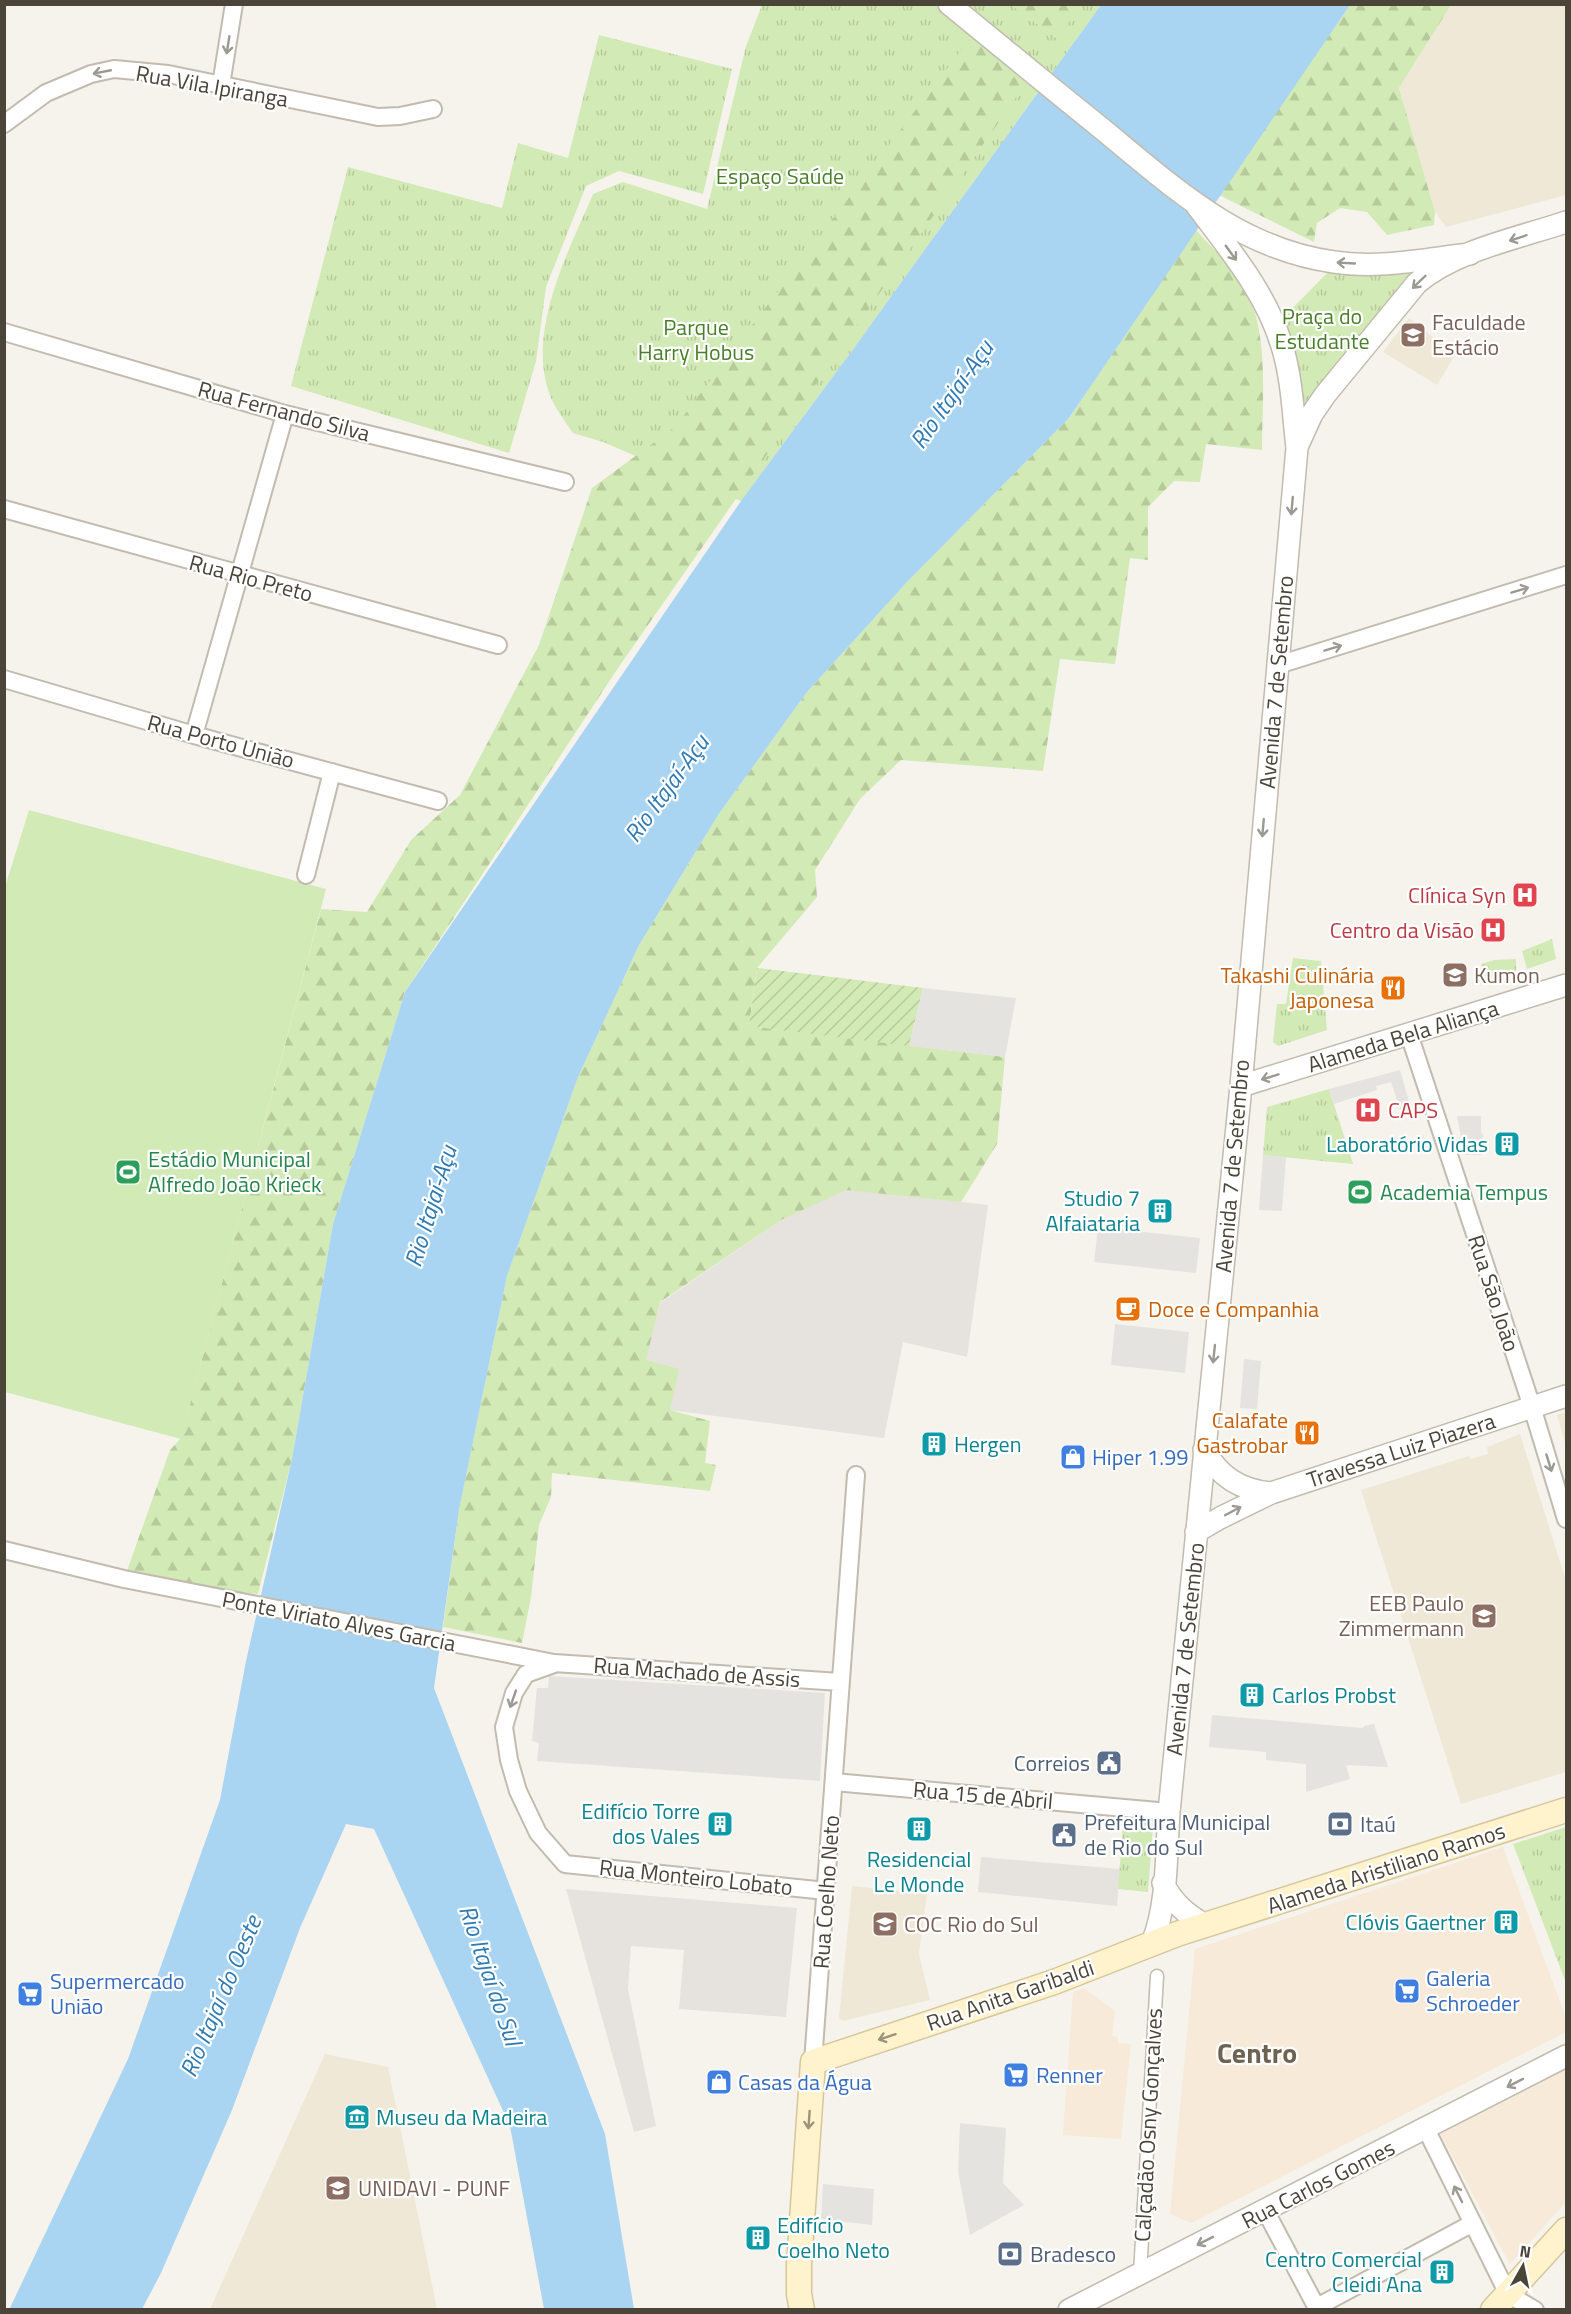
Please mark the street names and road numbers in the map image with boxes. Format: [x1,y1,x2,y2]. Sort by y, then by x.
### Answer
street label: Rua Vila Ipiranga [133,56,291,116]
street label: Rua Fernando Silva [194,372,374,450]
street label: Rua Rio Preto [185,545,317,611]
street label: Avenida 7 de Setembro [1250,574,1302,790]
street label: Rua Porto União [144,705,298,777]
street label: Alameda Bela Aliança [1303,991,1503,1081]
street label: Avenida 7 de Setembro [1206,1058,1258,1274]
street label: Rua São João [1459,1230,1529,1356]
street label: Travessa Luiz Piazera [1302,1403,1500,1497]
street label: Avenida 7 de Setembro [1157,1541,1213,1757]
street label: Ponte Viriato Alves Garcia [219,1582,459,1660]
street label: Rua Machado de Assis [592,1648,802,1696]
street label: Rua 15 de Abril [912,1772,1054,1818]
street label: Alameda Aristiliano Ramos [1263,1813,1509,1923]
street label: Rua Coelho Neto [804,1814,848,1970]
street label: Rua Monteiro Lobato [598,1850,794,1904]
street label: Rua Anita Garibaldi [921,1950,1099,2040]
street label: Calçadão Osny Gonçalves [1125,2007,1171,2243]
street label: Rua Carlos Gomes [1235,2131,1401,2237]

